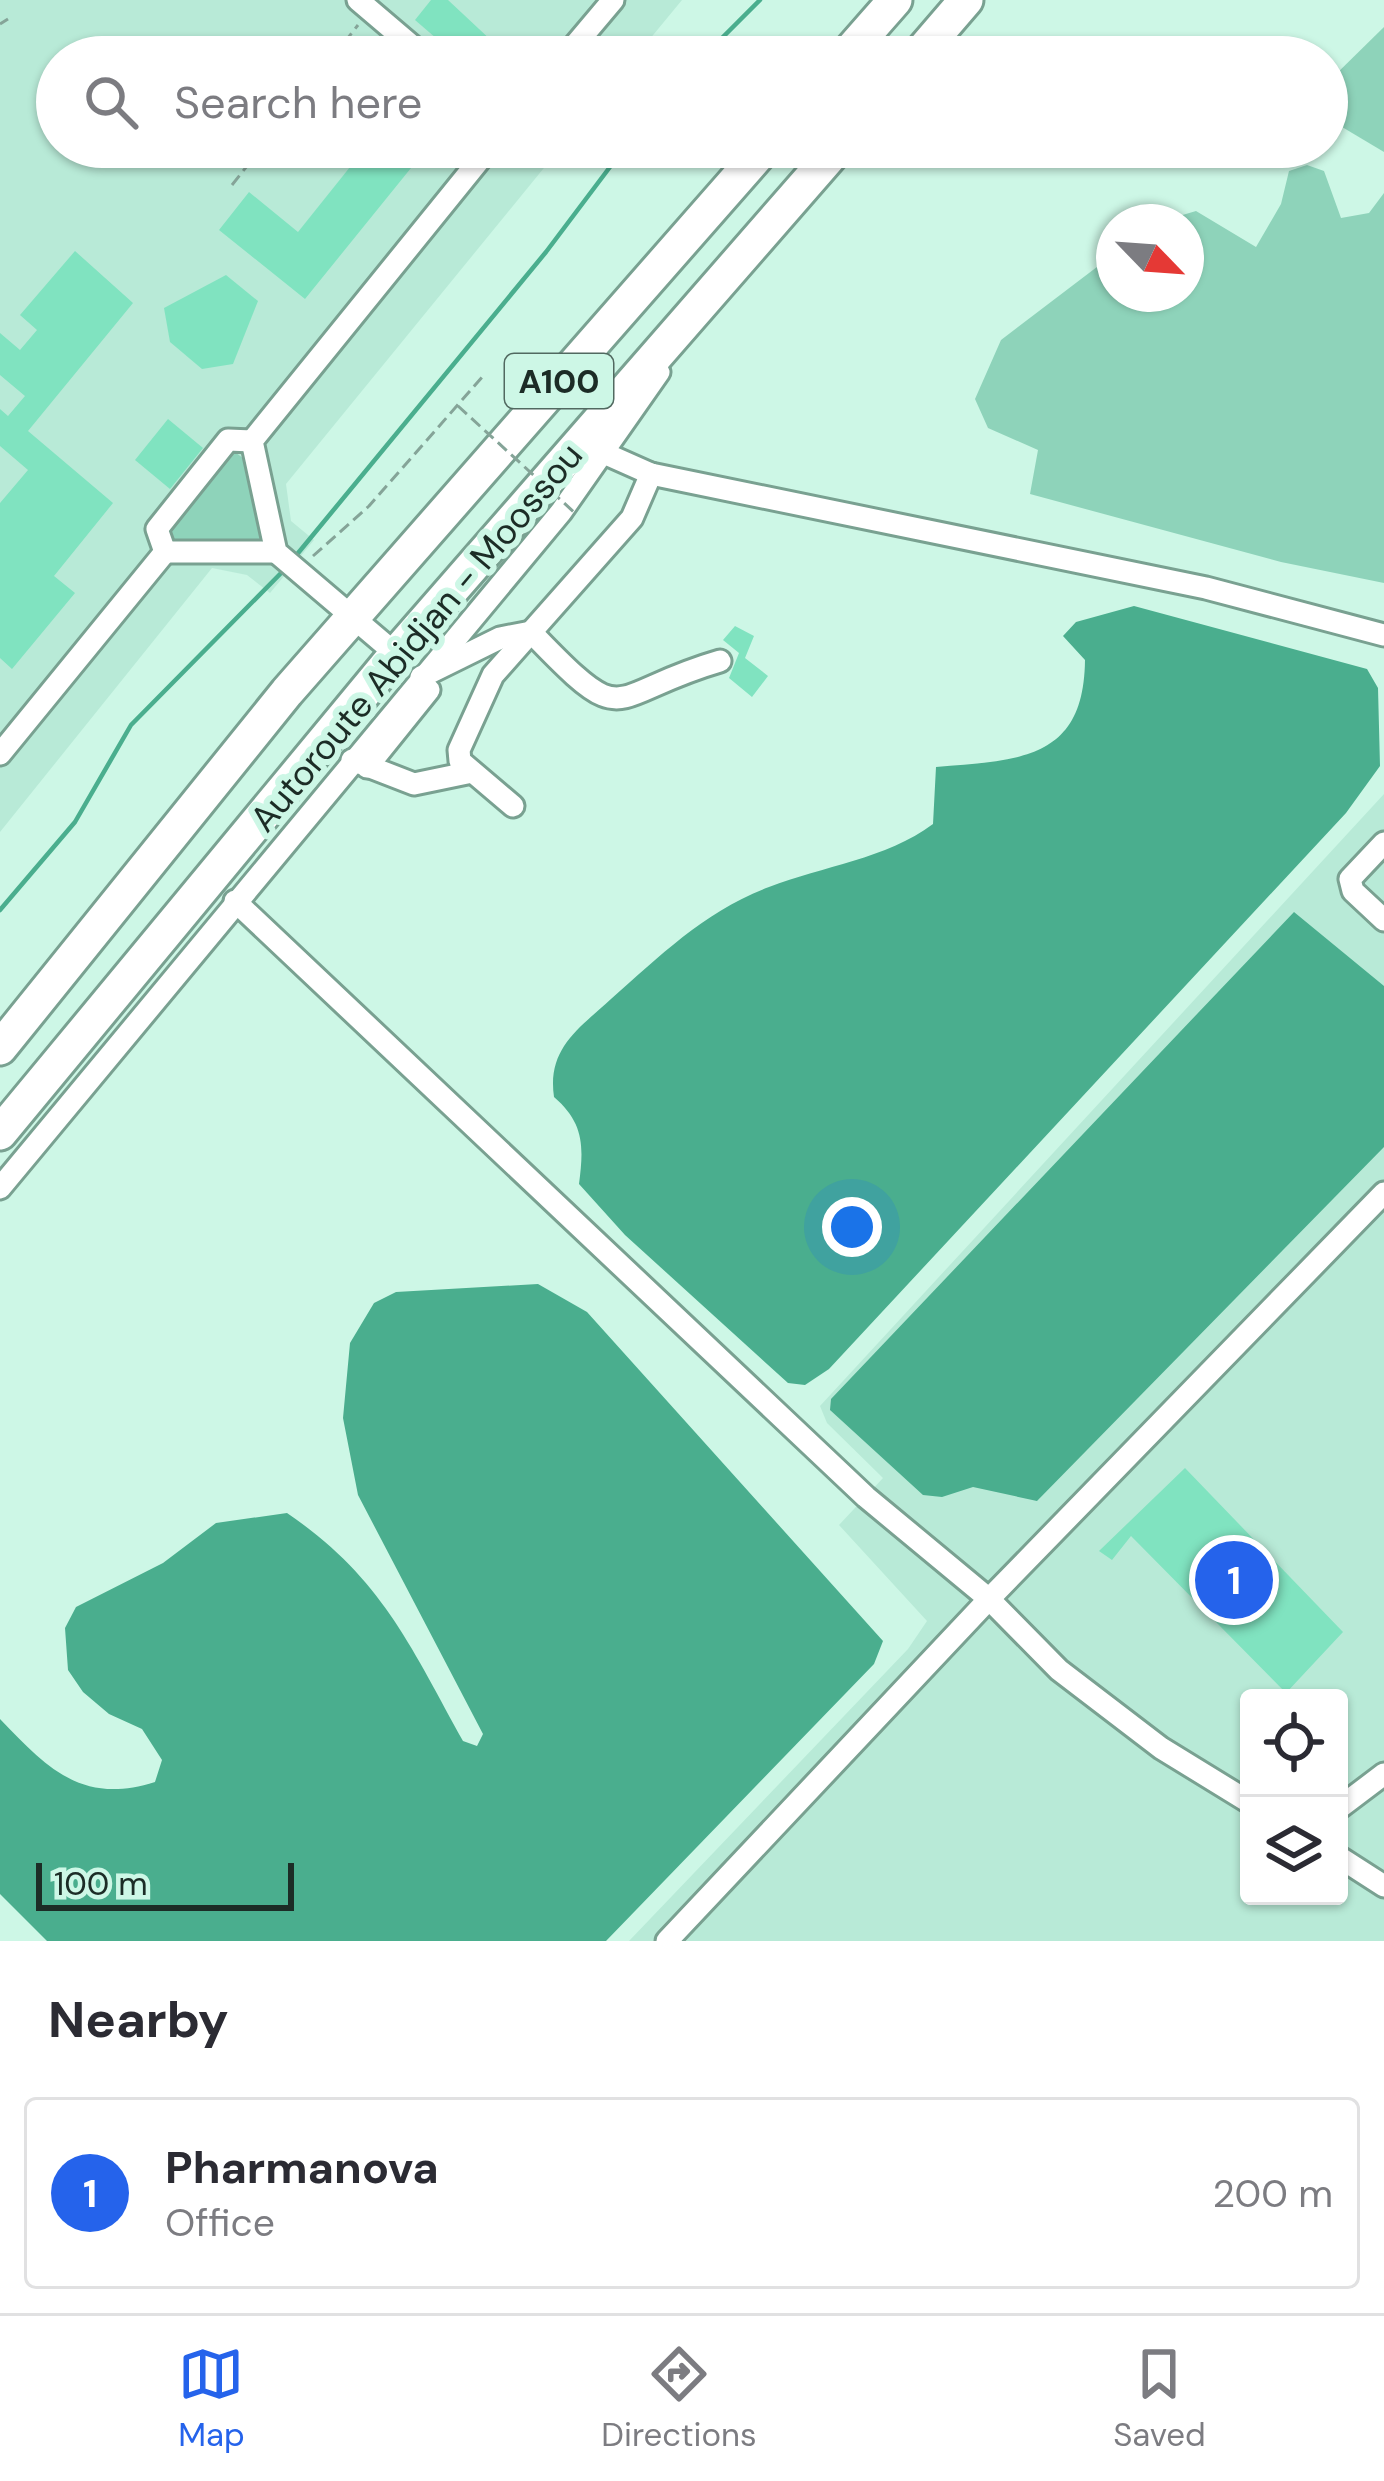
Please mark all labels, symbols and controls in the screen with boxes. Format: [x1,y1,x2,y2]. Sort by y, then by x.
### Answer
search box [36,36,1348,168]
icon: search [78,69,144,135]
text: Search here [174,73,422,132]
north arrow [1096,204,1204,312]
road number: A100 [505,354,613,408]
street label: Autoroute Abidjan - Moossou [239,433,593,841]
your location [822,1197,882,1257]
pin: 1 [1195,1535,1273,1625]
map controls [1240,1689,1348,1905]
button: locate [1240,1689,1348,1797]
button: layers [1240,1797,1348,1905]
scale bar [36,1857,294,1910]
text: 100 m [54,1862,148,1905]
text: Nearby [48,1986,229,2053]
text: Pharmanova [165,2138,439,2197]
text: 1 [83,2168,97,2219]
text: 200 m [1212,2168,1333,2219]
text: Office [165,2197,275,2248]
tab: Map [178,2341,245,2456]
tab: Directions [601,2341,757,2456]
tab: Saved [1113,2341,1206,2456]

